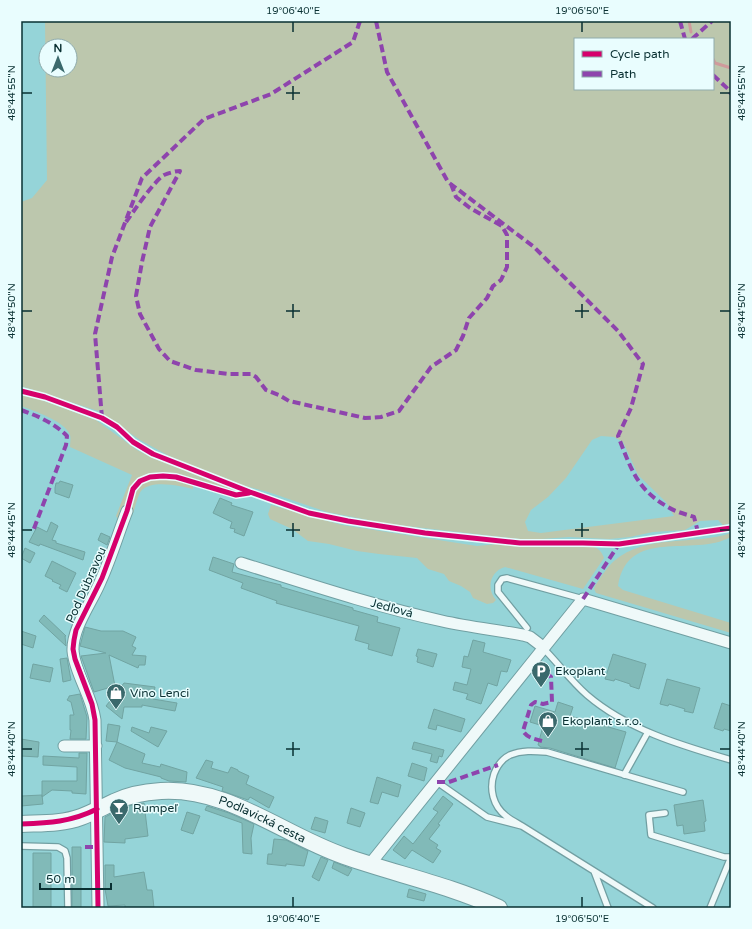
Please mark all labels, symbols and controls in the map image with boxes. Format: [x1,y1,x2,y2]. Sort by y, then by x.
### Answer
text: 19°06'40"E [266,5,320,17]
text: 19°06'50"E [555,5,609,17]
north arrow [38,38,78,78]
legend [574,38,714,90]
text: N [54,42,62,55]
text: Cycle path [610,47,669,61]
text: 48°44'55"N [6,65,18,121]
text: 48°44'55"N [736,65,748,121]
text: Path [610,67,636,81]
text: 48°44'50"N [6,283,18,339]
text: 48°44'50"N [736,283,748,339]
text: 48°44'45"N [6,502,18,558]
text: 48°44'45"N [736,502,748,558]
street label: Pod Dúbravou [63,545,109,625]
street label: Jedľová [369,596,415,620]
parking icon: Ekoplant [530,660,552,688]
place label: Ekoplant [555,664,606,678]
shop icon: Víno Lenci [105,682,127,710]
place label: Víno Lenci [130,686,189,700]
shop icon: Ekoplant s.r.o. [537,710,559,738]
place label: Ekoplant s.r.o. [562,714,642,728]
text: 48°44'40"N [6,721,18,777]
text: 48°44'40"N [736,721,748,777]
street label: Podlavická cesta [217,793,308,846]
bar icon: Rumpeľ [108,797,130,825]
place label: Rumpeľ [133,801,178,815]
scale bar [40,865,111,891]
text: 50 m [46,872,75,886]
text: 19°06'40"E [266,913,320,925]
text: 19°06'50"E [555,913,609,925]

